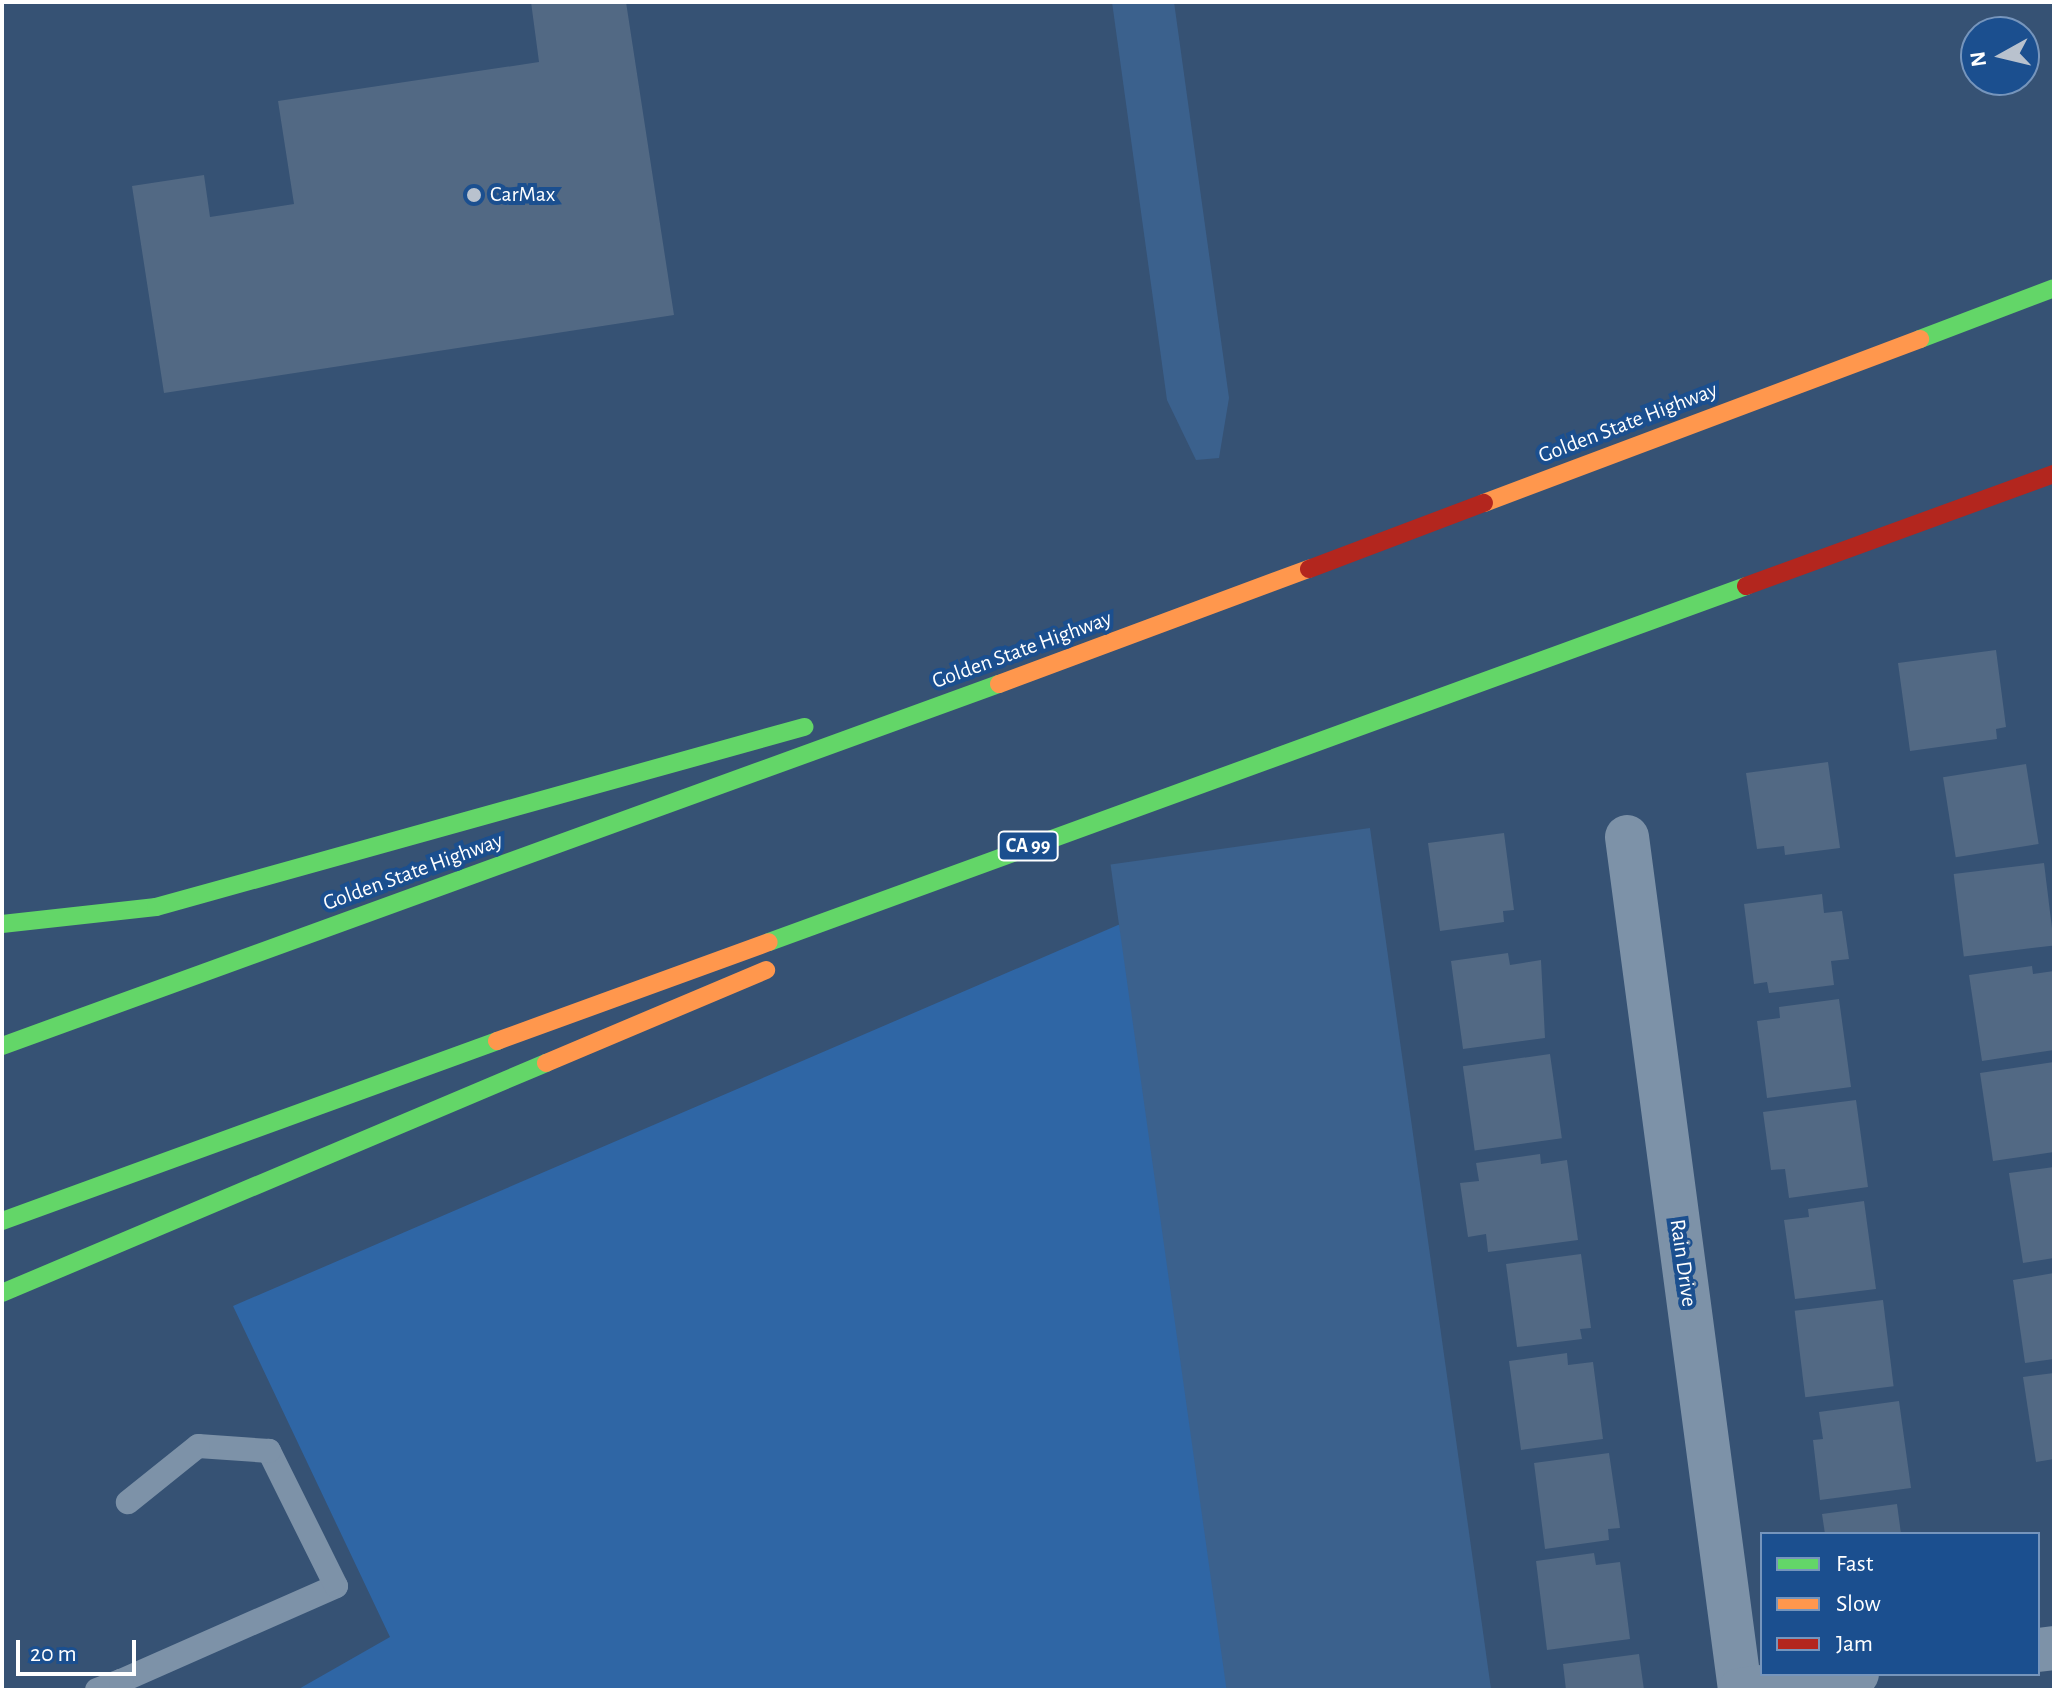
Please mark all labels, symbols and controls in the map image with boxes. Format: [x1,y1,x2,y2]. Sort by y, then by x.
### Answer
north arrow [1960,16,2040,96]
text: N [1966,50,1990,68]
place label: CarMax [490,182,555,208]
marker: CarMax [465,186,483,204]
street label: Golden State Highway [1535,377,1721,469]
street label: Golden State Highway [928,605,1116,695]
street label: Golden State Highway [319,827,507,917]
road number: CA 99 [996,830,1060,862]
street label: Rain Drive [1664,1218,1702,1308]
legend [1760,1532,2040,1676]
text: Fast [1836,1552,1873,1576]
text: Slow [1836,1592,1881,1616]
scale bar [20,1624,140,1674]
text: Jam [1836,1632,1873,1656]
text: 20 m [30,1642,77,1666]

